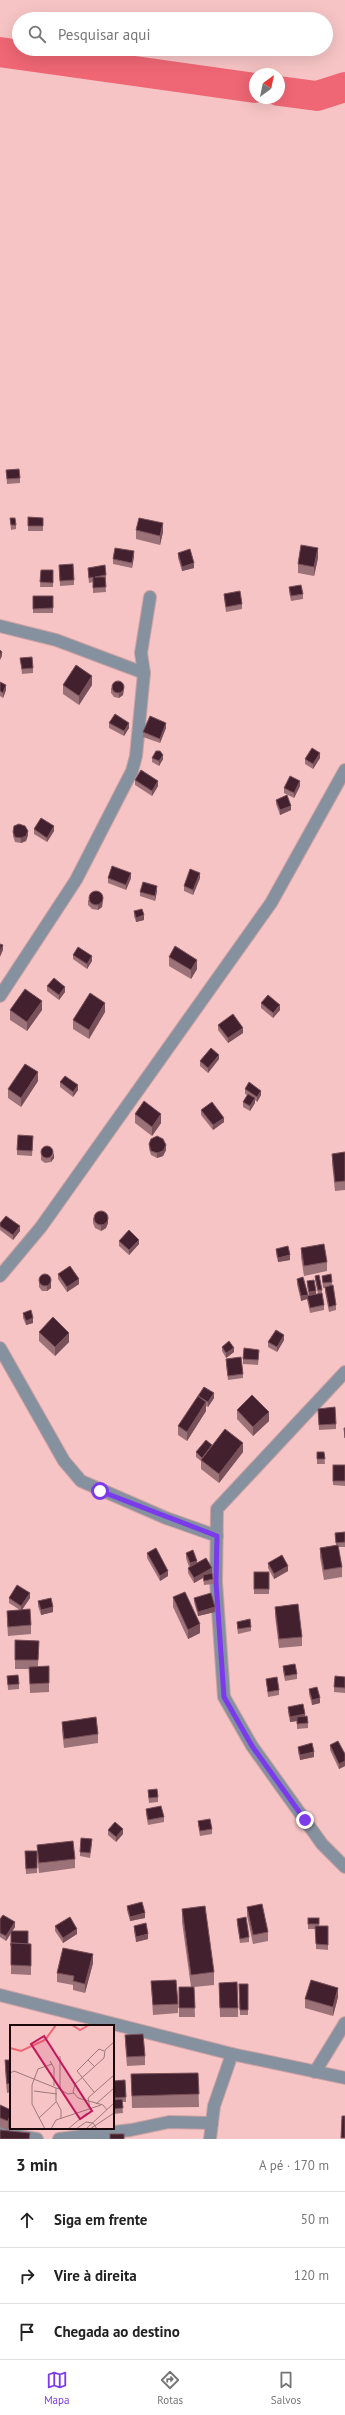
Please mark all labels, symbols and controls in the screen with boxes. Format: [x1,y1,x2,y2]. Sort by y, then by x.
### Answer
search box [12,12,333,56]
icon: search [26,23,48,45]
text: Pesquisar aqui [58,25,150,44]
north arrow [249,68,285,104]
route start [91,1482,109,1500]
route end [296,1811,314,1829]
inset map [10,2025,114,2129]
text: 3 min [16,2154,57,2176]
text: A pé · 170 m [259,2157,329,2174]
icon: ahead [16,2209,38,2231]
text: Siga em frente [54,2210,147,2229]
text: 50 m [301,2211,329,2228]
icon: right [16,2265,38,2287]
text: Vire à direita [54,2266,137,2285]
text: 120 m [294,2267,329,2284]
icon: arrive [16,2321,38,2343]
text: Chegada ao destino [54,2322,180,2341]
tab: Mapa [44,2369,69,2407]
tab: Rotas [157,2369,183,2407]
tab: Salvos [271,2369,301,2407]

